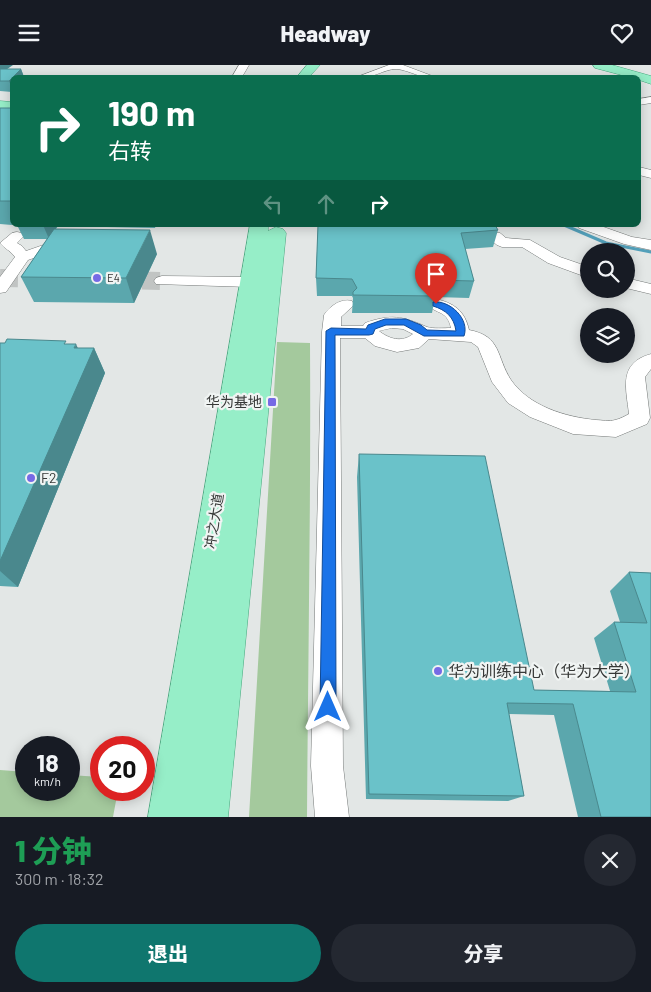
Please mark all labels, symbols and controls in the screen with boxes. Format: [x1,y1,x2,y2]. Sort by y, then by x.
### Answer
icon: menu [15,19,43,47]
icon: heart [608,19,636,47]
text: Headway [281,20,370,46]
text: 190 m [108,91,195,133]
icon: right [25,95,90,160]
text: 右转 [108,137,152,163]
icon: left [259,190,287,218]
icon: ahead [312,190,340,218]
icon: right [365,190,393,218]
map controls [580,243,635,363]
button: search [580,243,635,298]
pin [415,253,457,304]
icon: arrive [422,260,450,288]
place label: E4 [107,271,120,284]
marker: E4 [91,272,103,284]
button: layers [580,308,635,363]
place label: 华为基地 [206,393,262,410]
marker: 华为基地 [266,396,278,408]
place label: F2 [41,469,56,486]
marker: F2 [25,472,37,484]
street label: 冲之大道 [201,492,226,550]
place label: 华为训练中心（华为大学） [448,661,640,680]
marker: 华为训练中心（华为大学） [432,665,444,677]
position arrow [301,680,353,732]
speed limit sign: 20 [90,736,155,801]
text: 18 [36,747,59,777]
text: km/h [34,774,61,788]
text: 1 分钟 [15,832,92,868]
button: close [584,834,636,886]
text: 300 m · 18:32 [15,869,104,888]
button: 退出 [15,924,321,982]
button: 分享 [331,924,636,982]

